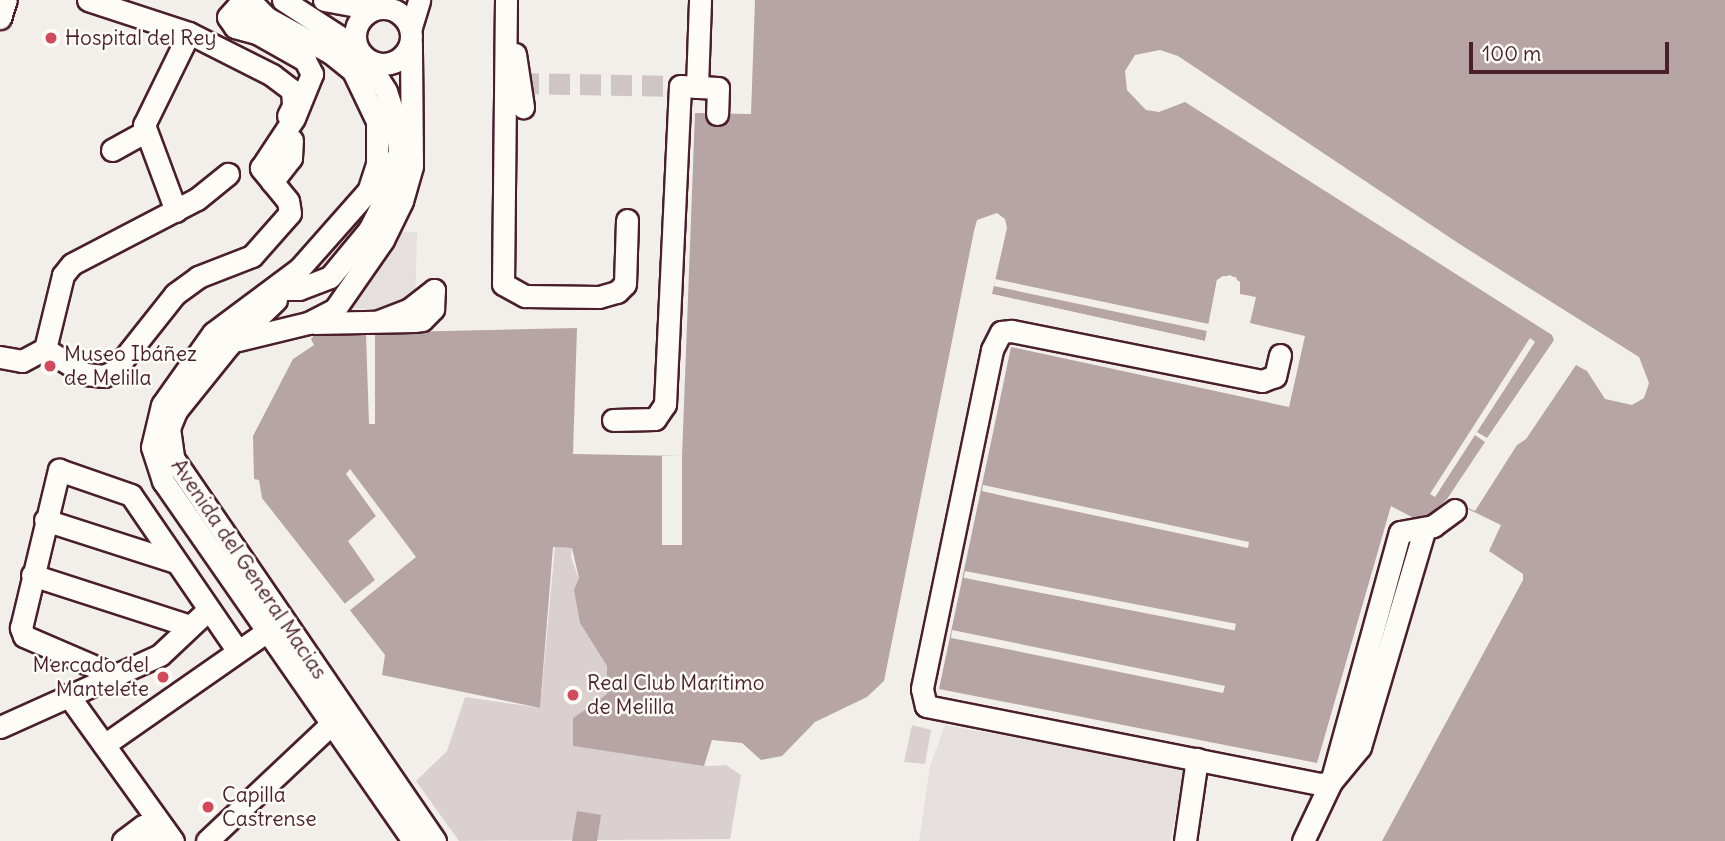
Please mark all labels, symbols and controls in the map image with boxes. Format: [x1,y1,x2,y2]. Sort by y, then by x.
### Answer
place label: Hospital del Rey [65,25,216,51]
scale bar [1473,28,1672,72]
marker: Hospital del Rey [43,30,59,46]
text: 100 m [1482,40,1541,67]
place label: Museo Ibáñez de Melilla [64,341,197,391]
marker: Museo Ibáñez de Melilla [42,358,58,374]
street label: Avenida del General Macias [166,454,332,684]
place label: Mercado del Mantelete [33,652,149,702]
marker: Mercado del Mantelete [155,669,171,685]
place label: Real Club Marítimo de Melilla [587,670,764,720]
marker: Real Club Marítimo de Melilla [565,687,581,703]
place label: Capilla Castrense [222,782,317,832]
marker: Capilla Castrense [200,799,216,815]

